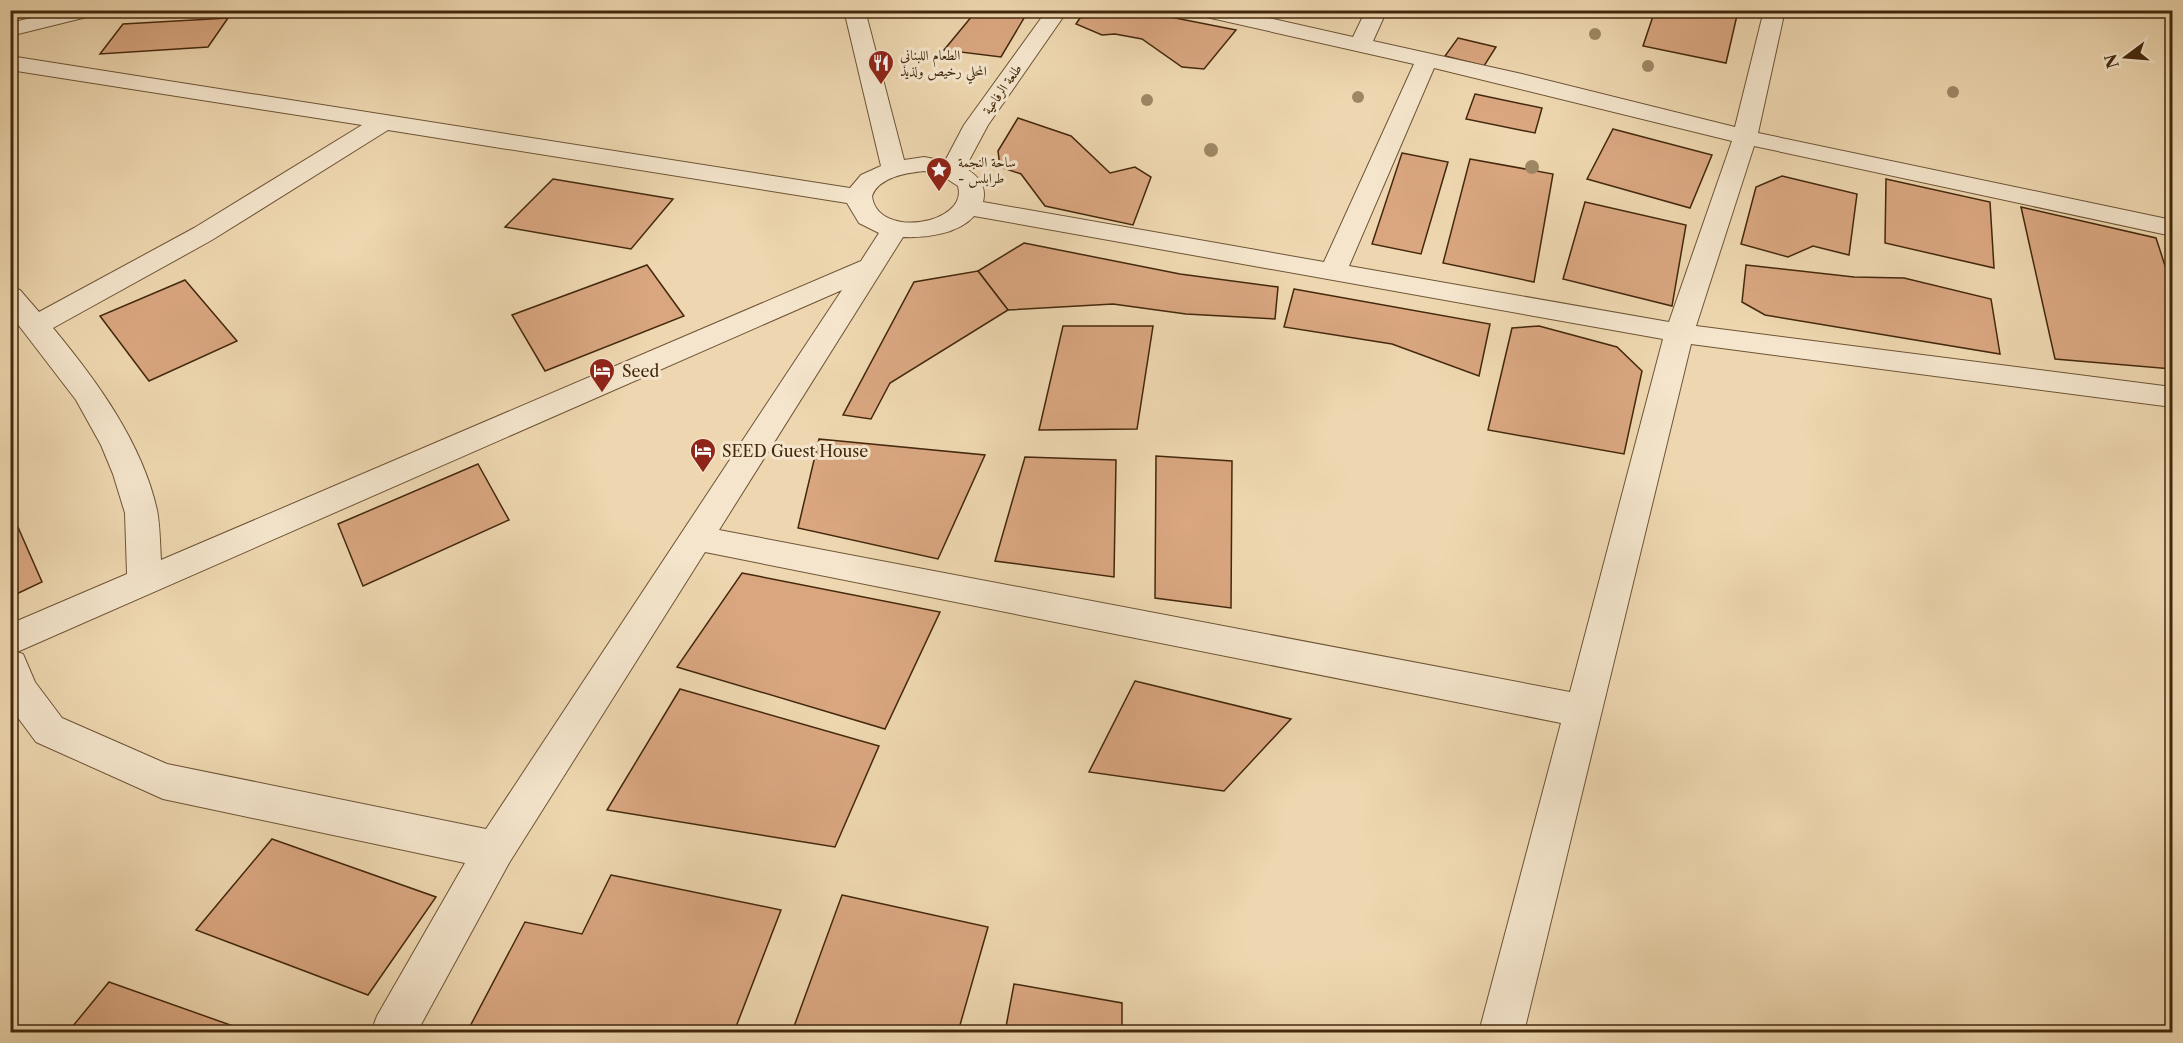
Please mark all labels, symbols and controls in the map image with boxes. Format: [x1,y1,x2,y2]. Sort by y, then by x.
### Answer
north arrow [2096,27,2156,87]
place label: الطعام اللبناني المحلي رخيص ولذيذ [900,46,987,84]
restaurant icon: الطعام اللبناني المحلي رخيص ولذيذ [866,48,896,86]
text: N [2100,52,2123,71]
street label: طلعة الرفاعية [978,60,1026,118]
place label: ساحة النجمة - طرابلس [958,153,1016,188]
place icon: ساحة النجمة - طرابلس [924,155,954,193]
hotel icon: Seed [587,356,617,394]
place label: Seed [622,361,660,381]
hotel icon: SEED Guest House [688,436,718,474]
place label: SEED Guest House [722,441,868,461]

